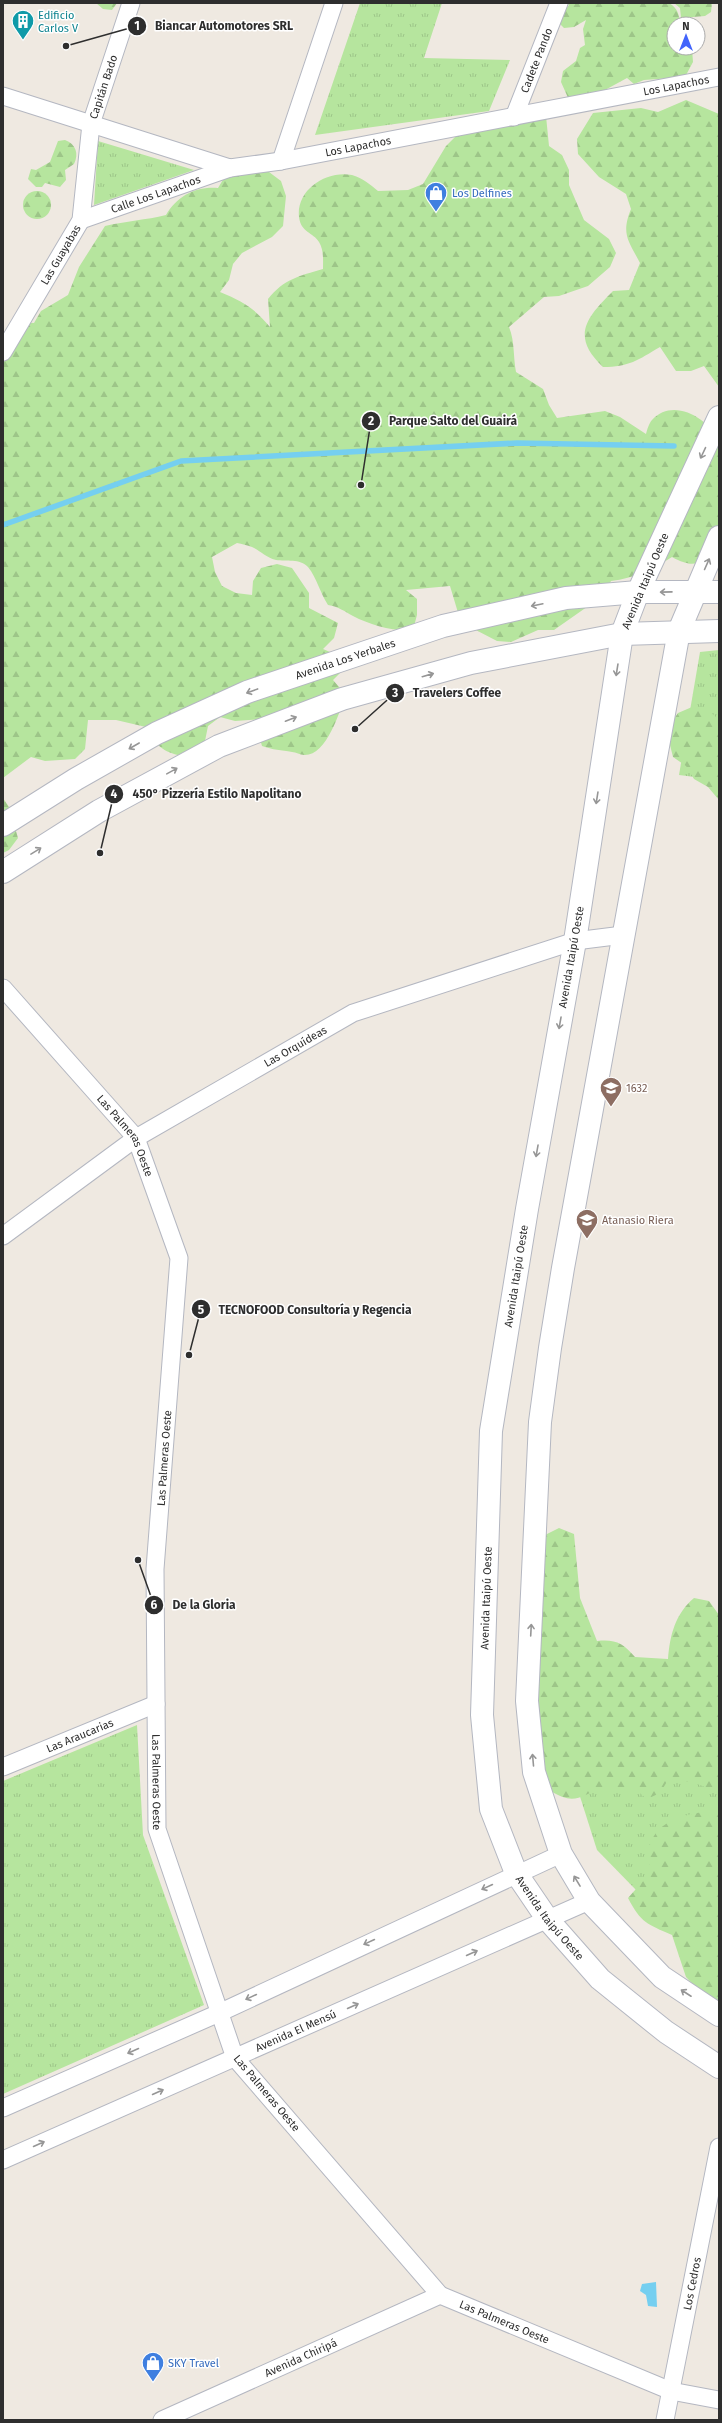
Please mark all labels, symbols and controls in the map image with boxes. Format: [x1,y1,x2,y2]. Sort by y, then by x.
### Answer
building icon: Edificio Carlos V [10,8,36,41]
place label: Edificio Carlos V [38,9,79,35]
callout: Biancar Automotores SRL [127,14,301,38]
north arrow [666,16,706,56]
text: 1 [134,19,140,33]
text: Biancar Automotores SRL [155,19,293,33]
text: N [682,20,690,33]
street label: Cadete Pando [518,26,556,95]
street label: Capitán Bado [87,53,120,121]
street label: Los Lapachos [642,73,710,98]
street label: Los Lapachos [324,134,392,159]
street label: Calle Los Lapachos [109,173,202,216]
shop icon: Los Delfines [423,180,449,213]
place label: Los Delfines [452,187,512,200]
street label: Las Guayabas [38,223,84,287]
callout: Parque Salto del Guairá [361,409,525,433]
text: 2 [368,414,374,428]
text: Parque Salto del Guairá [389,414,517,428]
one-way arrow [699,446,706,458]
street label: Avenida Itaipú Oeste [619,531,672,631]
one-way arrow [704,558,711,570]
one-way arrow [660,588,673,595]
one-way arrow [531,601,544,609]
street label: Avenida Los Yerbales [294,637,397,682]
one-way arrow [613,663,621,676]
one-way arrow [421,671,434,678]
callout: Travelers Coffee [385,681,509,705]
text: 3 [391,686,398,700]
text: Travelers Coffee [413,686,502,700]
one-way arrow [246,687,258,695]
one-way arrow [284,714,296,722]
one-way arrow [129,742,141,750]
one-way arrow [166,767,178,775]
callout: 450° Pizzería Estilo Napolitano [104,782,309,806]
text: 4 [111,787,118,801]
text: 450° Pizzería Estilo Napolitano [132,787,302,801]
one-way arrow [593,791,601,804]
one-way arrow [30,847,41,855]
street label: Avenida Itaipú Oeste [556,905,587,1009]
one-way arrow [556,1016,564,1029]
street label: Las Orquídeas [262,1023,329,1070]
school or university icon: 1632 [598,1075,624,1108]
place label: 1632 [626,1082,647,1095]
street label: Las Palmeras Oeste [94,1092,155,1179]
one-way arrow [533,1144,541,1157]
school or university icon: Atanasio Riera [574,1207,600,1240]
place label: Atanasio Riera [602,1214,674,1227]
street label: Avenida Itaipú Oeste [502,1224,531,1328]
callout: TECNOFOOD Consultoría y Regencia [191,1297,420,1321]
text: 5 [198,1303,205,1317]
text: TECNOFOOD Consultoría y Regencia [219,1303,412,1317]
street label: Las Palmeras Oeste [155,1410,174,1506]
street label: Avenida Itaipú Oeste [478,1546,495,1650]
callout: De la Gloria [144,1593,243,1617]
text: 6 [151,1598,158,1612]
text: De la Gloria [172,1598,236,1612]
one-way arrow [527,1624,534,1637]
street label: Las Araucarias [44,1716,115,1755]
street label: Las Palmeras Oeste [149,1734,163,1830]
one-way arrow [529,1754,536,1767]
street label: Avenida Itaipú Oeste [513,1873,586,1963]
one-way arrow [573,1875,581,1887]
one-way arrow [481,1884,493,1891]
one-way arrow [363,1939,375,1946]
one-way arrow [466,1949,478,1956]
one-way arrow [680,1989,692,1997]
one-way arrow [246,1994,258,2001]
one-way arrow [347,2001,359,2009]
street label: Avenida El Mensú [253,2008,338,2055]
one-way arrow [127,2047,139,2055]
street label: Las Palmeras Oeste [231,2052,302,2134]
one-way arrow [151,2088,163,2095]
one-way arrow [32,2140,44,2148]
street label: Los Cedros [681,2256,704,2311]
street label: Las Palmeras Oeste [457,2298,551,2347]
street label: Avenida Chiripá [263,2336,339,2380]
shop icon: SKY Travel [140,2350,166,2383]
place label: SKY Travel [168,2357,219,2370]

